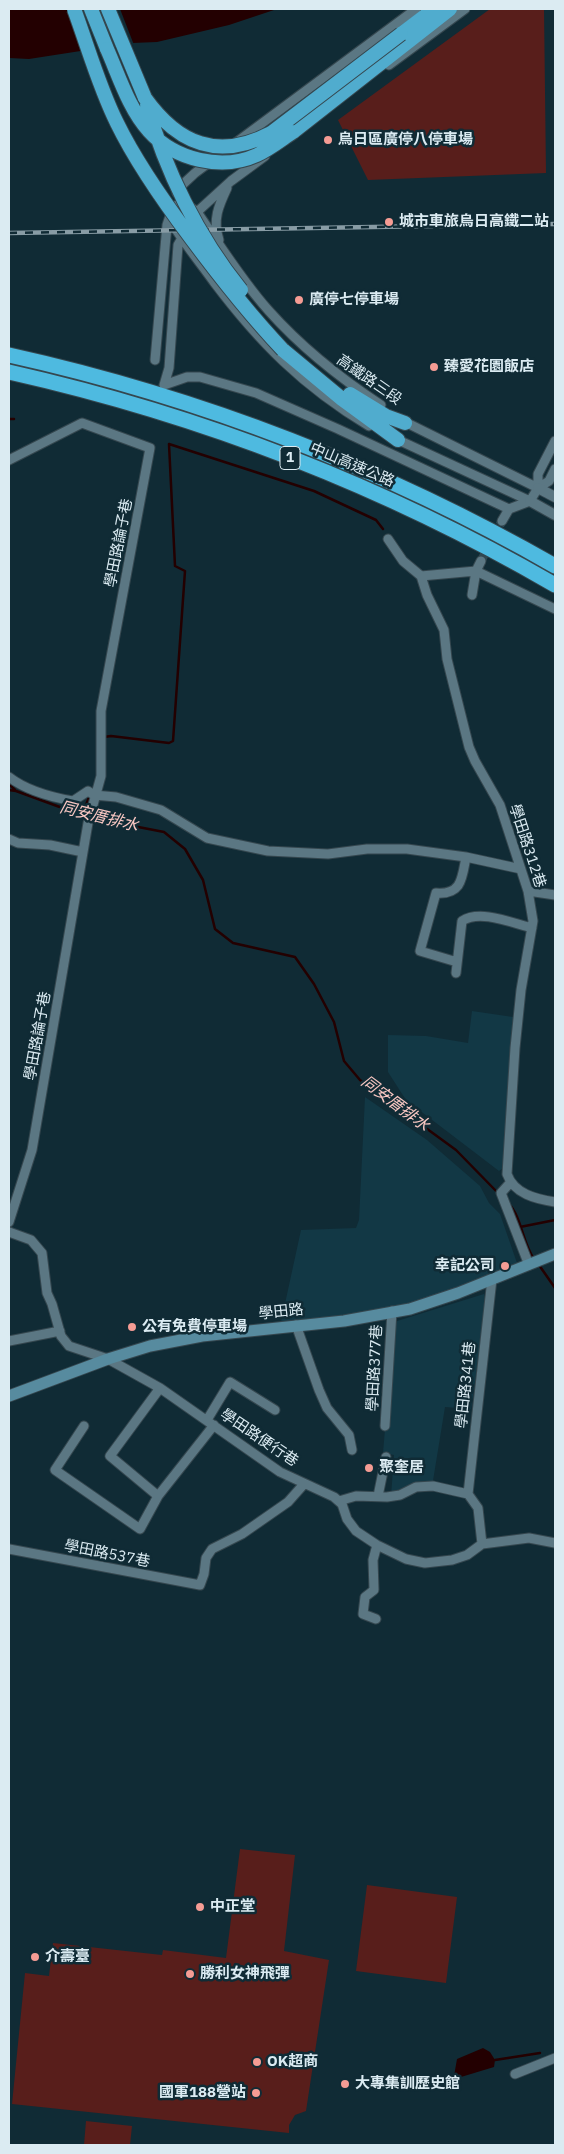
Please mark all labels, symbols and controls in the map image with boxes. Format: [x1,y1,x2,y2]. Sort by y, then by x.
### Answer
place label: 烏日區廣停八停車場 [338,131,473,149]
marker: 烏日區廣停八停車場 [322,134,334,146]
place label: 城市車旅烏日高鐵二站 [399,213,549,231]
marker: 城市車旅烏日高鐵二站 [383,216,395,228]
place label: 廣停七停車場 [309,291,399,309]
marker: 廣停七停車場 [293,294,305,306]
street label: 高鐵路三段 [333,351,405,409]
place label: 臻愛花園飯店 [444,358,534,376]
marker: 臻愛花園飯店 [428,361,440,373]
street label: 中山高速公路 [307,439,397,491]
road number: 1 [280,446,300,469]
street label: 學田路論子巷 [102,497,136,589]
water label: 同安厝排水 [58,798,140,836]
street label: 學田路312巷 [505,802,549,890]
street label: 學田路論子巷 [21,990,55,1082]
water label: 同安厝排水 [357,1072,433,1136]
place label: 幸記公司 [435,1257,495,1275]
marker: 幸記公司 [499,1260,511,1272]
street label: 學田路 [258,1301,304,1323]
place label: 公有免費停車場 [142,1318,247,1336]
marker: 公有免費停車場 [126,1321,138,1333]
street label: 學田路377巷 [364,1324,386,1412]
street label: 學田路341巷 [453,1341,479,1429]
street label: 學田路便行巷 [217,1405,301,1471]
place label: 聚奎居 [379,1459,424,1477]
marker: 聚奎居 [363,1462,375,1474]
street label: 學田路537巷 [63,1537,151,1571]
place label: 中正堂 [210,1898,255,1916]
marker: 中正堂 [194,1901,206,1913]
place label: 介壽臺 [45,1948,90,1966]
marker: 介壽臺 [29,1951,41,1963]
place label: 勝利女神飛彈 [200,1965,290,1983]
marker: 勝利女神飛彈 [184,1968,196,1980]
place label: OK超商 [267,2053,318,2071]
marker: OK超商 [251,2056,263,2068]
place label: 大專集訓歷史館 [355,2075,460,2093]
marker: 大專集訓歷史館 [339,2078,351,2090]
place label: 國軍188營站 [159,2084,246,2102]
marker: 國軍188營站 [250,2087,262,2099]

